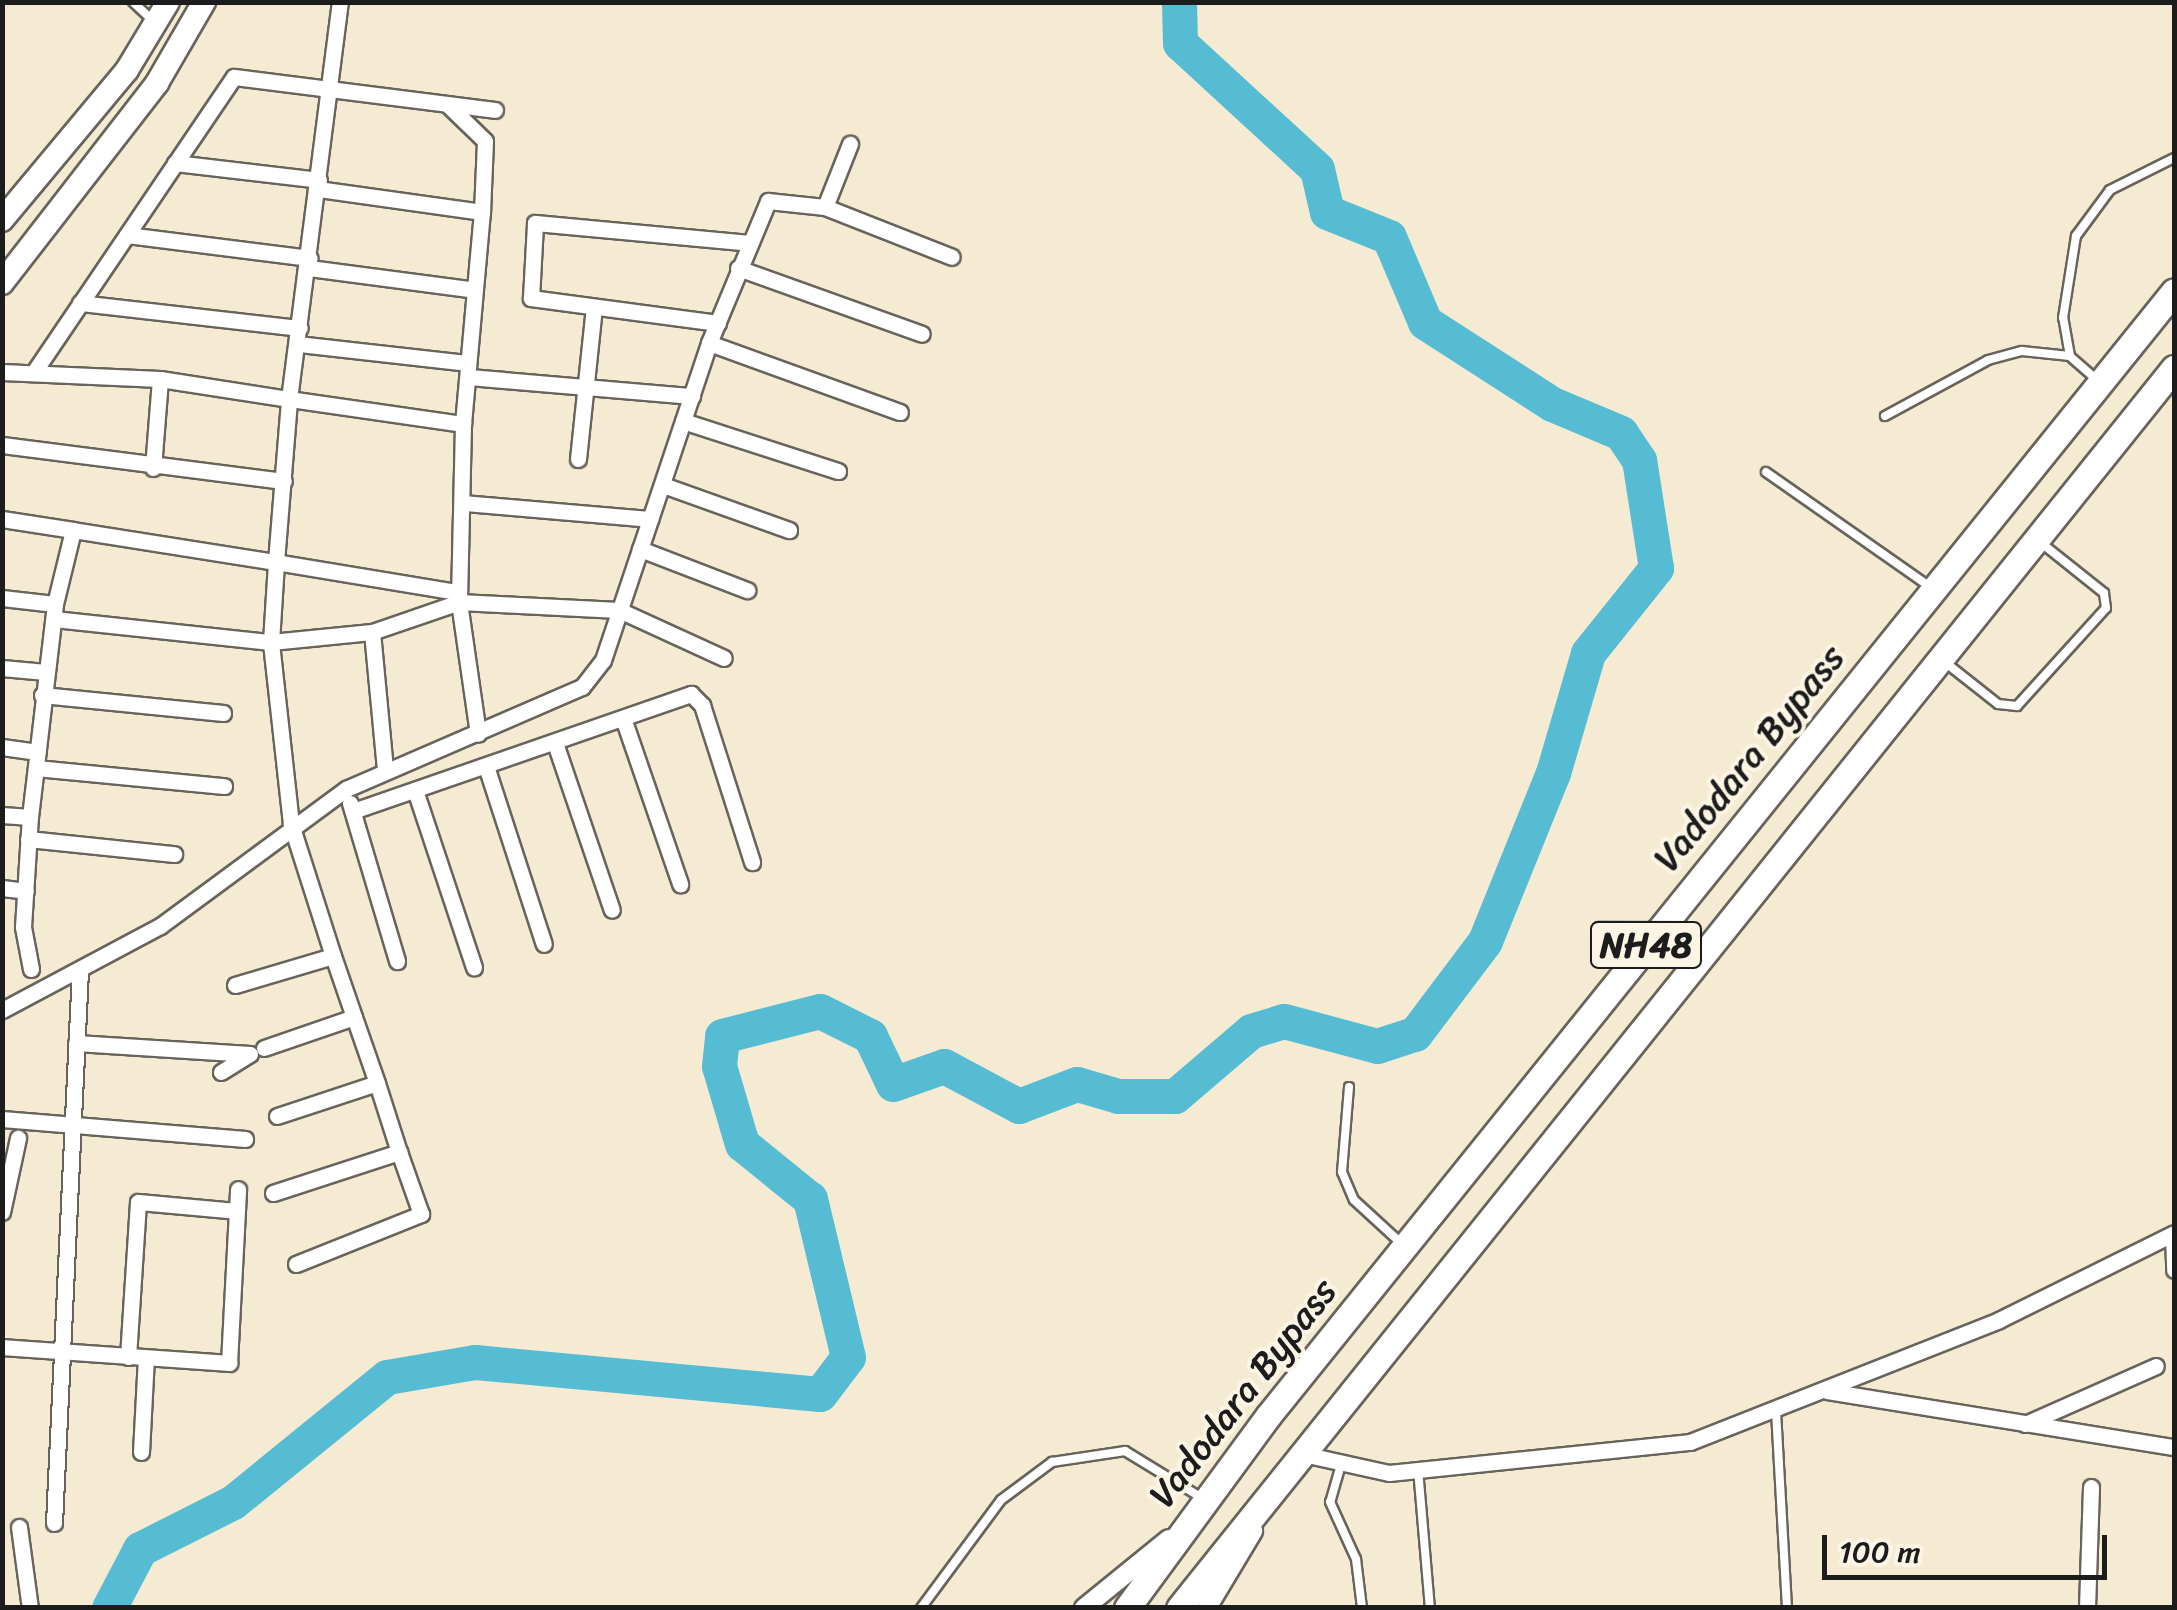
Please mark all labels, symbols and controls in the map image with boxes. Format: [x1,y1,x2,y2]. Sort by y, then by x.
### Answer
street label: Vadodara Bypass [1644,636,1854,880]
road number: NH48 [1588,915,1704,975]
street label: Vadodara Bypass [1140,1269,1346,1517]
scale bar [1827,1515,2112,1577]
text: 100 m [1839,1525,1921,1579]

